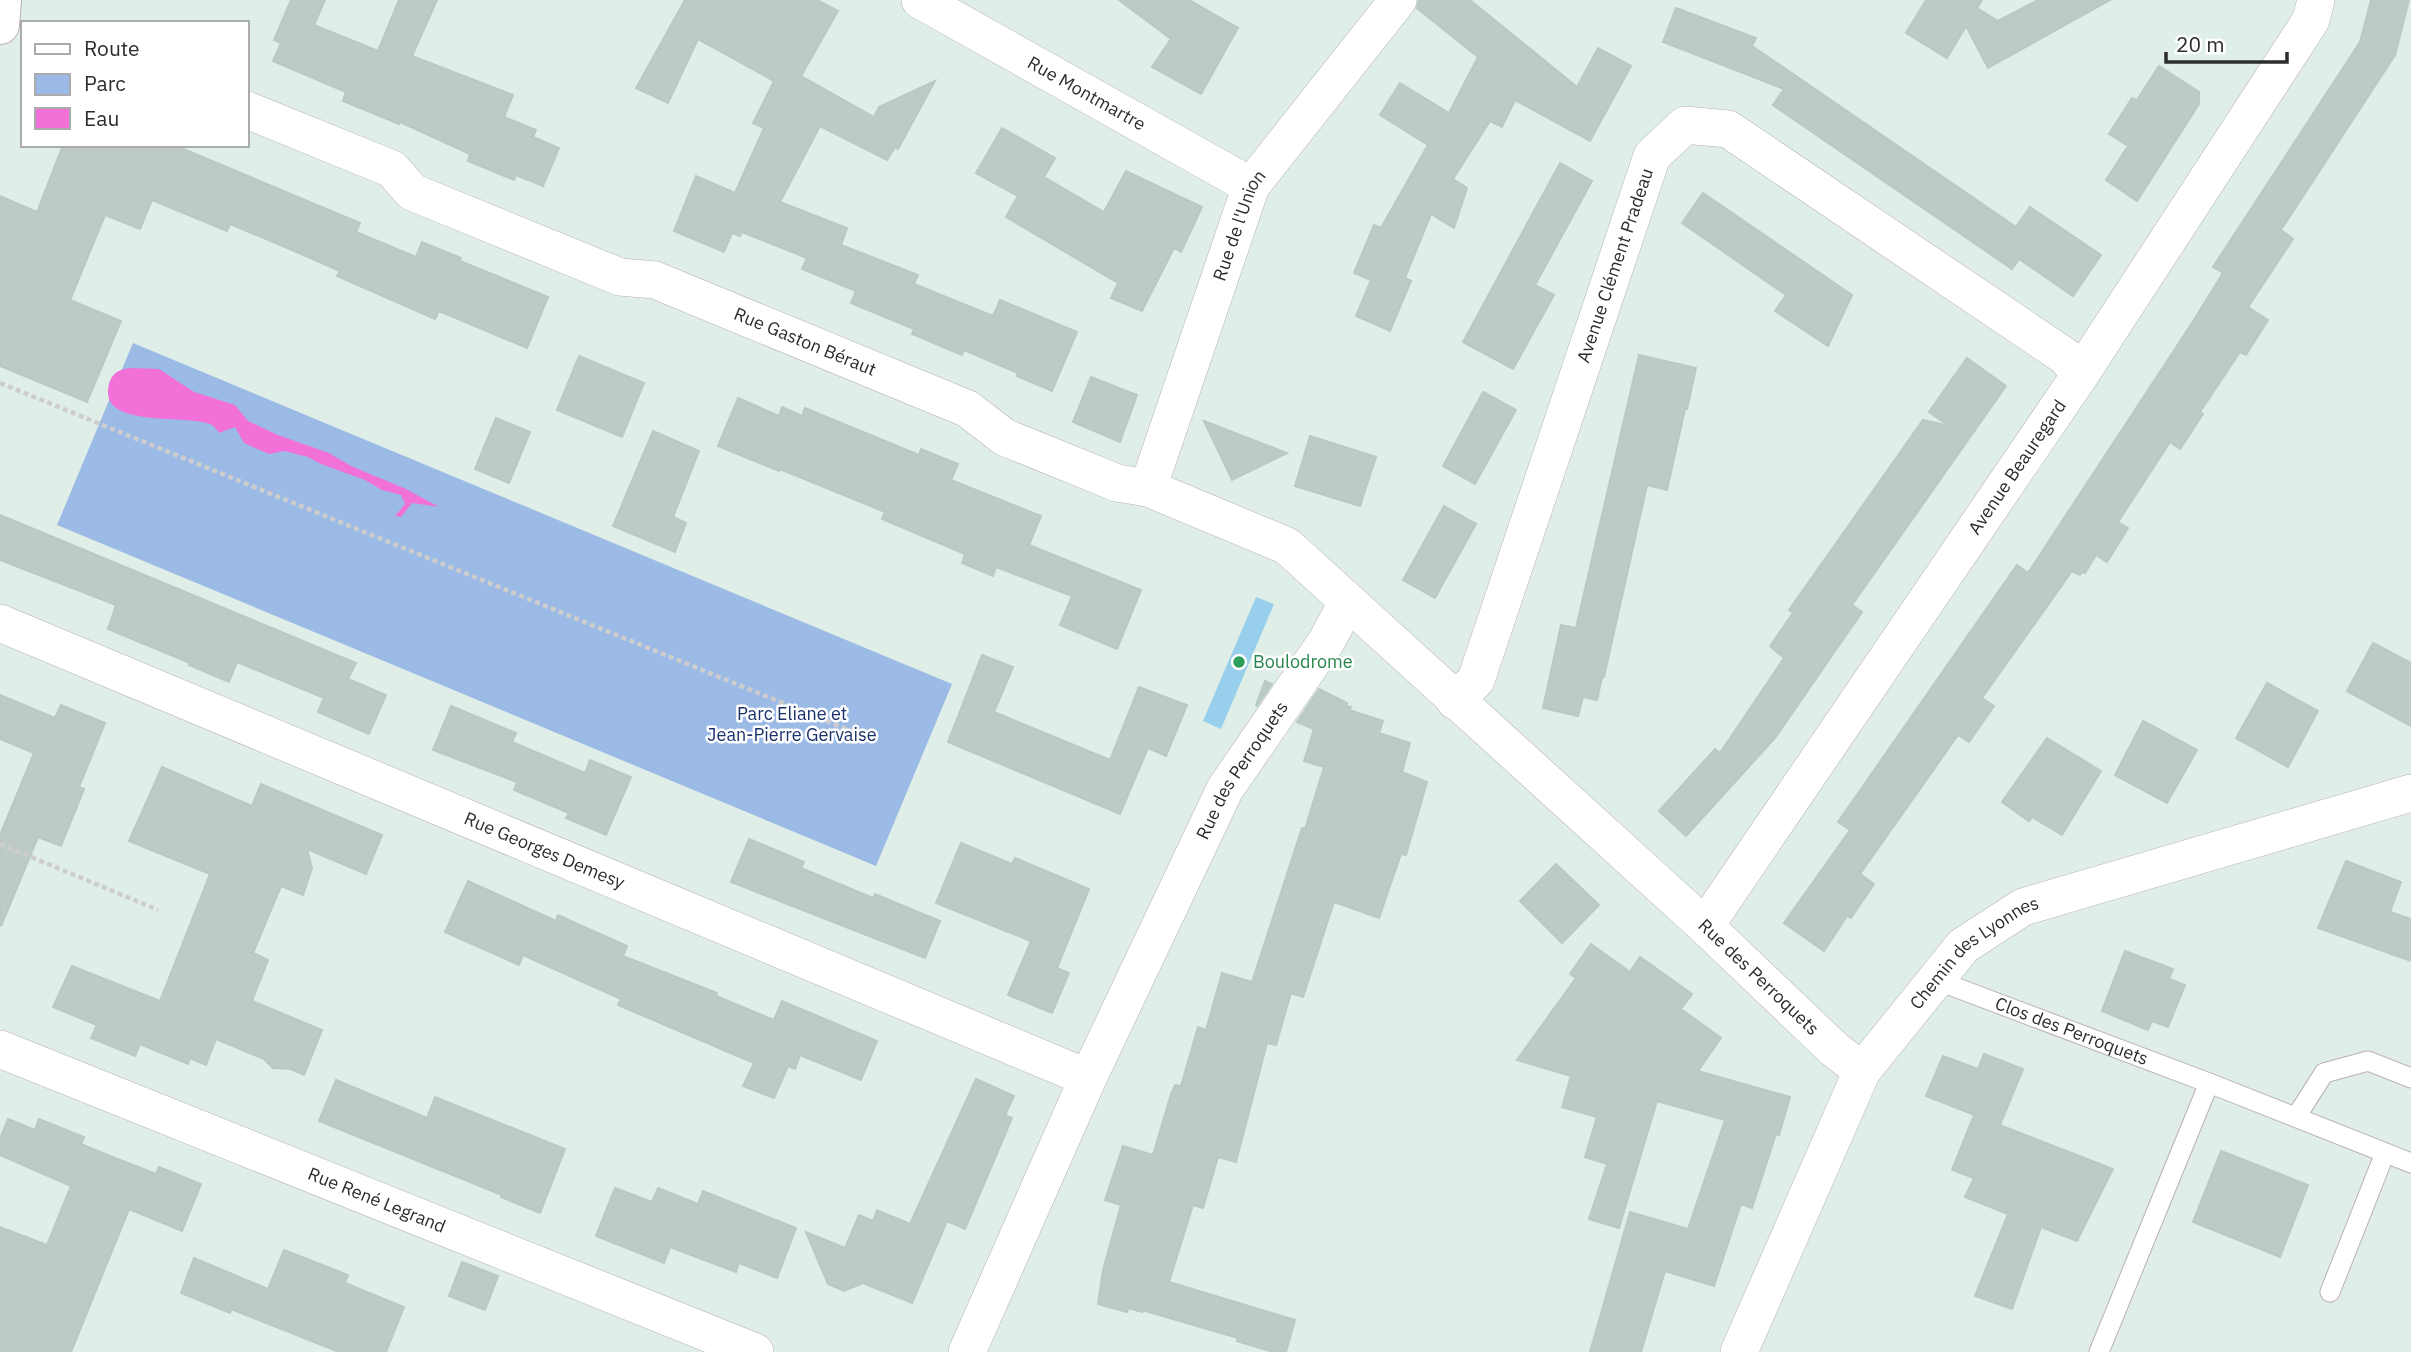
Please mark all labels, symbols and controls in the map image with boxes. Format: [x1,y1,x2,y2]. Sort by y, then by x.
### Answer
legend [21,21,248,147]
scale bar [2166,21,2287,65]
text: 20 m [2176,30,2225,58]
text: Route [84,34,140,62]
street label: Rue Montmartre [1024,51,1150,136]
text: Parc [84,69,126,97]
text: Eau [84,104,119,132]
street label: Rue de l'Union [1207,165,1270,284]
street label: Avenue Clément Pradeau [1571,165,1658,366]
street label: Rue Gaston Béraut [731,302,880,381]
street label: Avenue Beauregard [1963,395,2071,539]
place label: Boulodrome [1253,650,1353,673]
marker: Boulodrome [1231,654,1247,670]
street label: Rue des Perroquets [1191,697,1293,843]
park label: Parc Eliane et Jean-Pierre Gervaise [707,702,877,746]
street label: Rue Georges Demesy [461,806,628,894]
street label: Chemin des Lyonnes [1904,891,2041,1014]
street label: Rue des Perroquets [1694,914,1824,1040]
street label: Clos des Perroquets [1992,991,2152,1070]
street label: Rue René Legrand [305,1162,449,1238]

